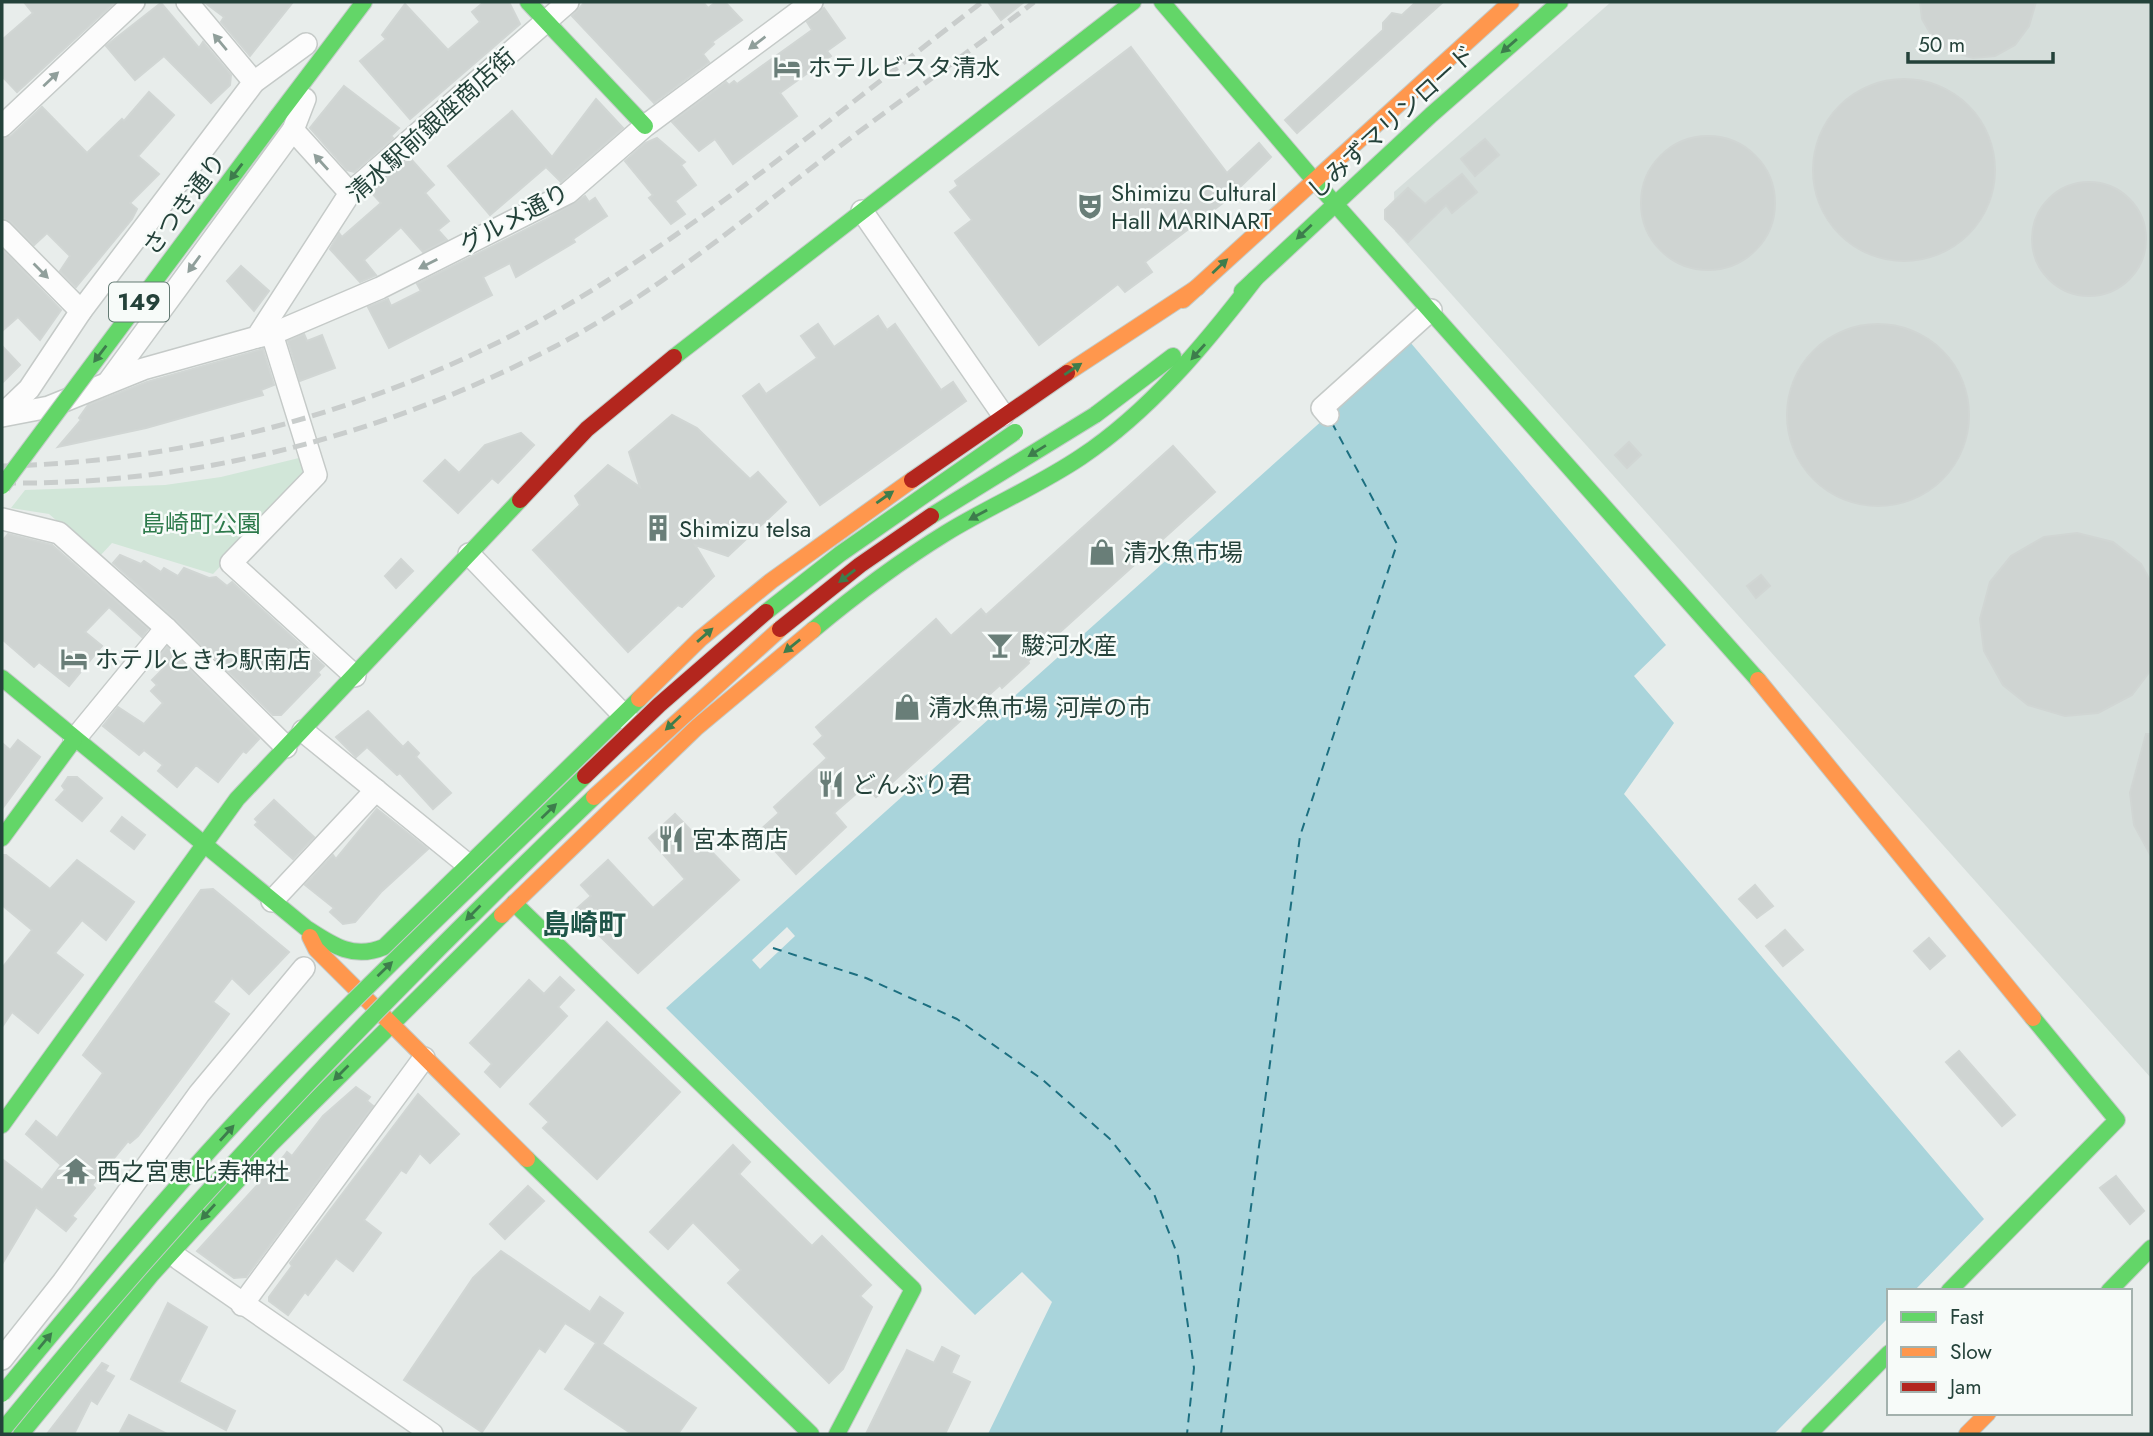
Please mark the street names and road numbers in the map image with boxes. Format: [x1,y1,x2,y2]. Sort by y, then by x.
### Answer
street label: しみずマリンロード [1299,37,1483,207]
street label: 清水駅前銀座商店街 [339,40,523,210]
street label: さつき通り [134,146,234,262]
street label: グルメ通り [453,174,575,262]
road number: 149 [109,282,169,322]

